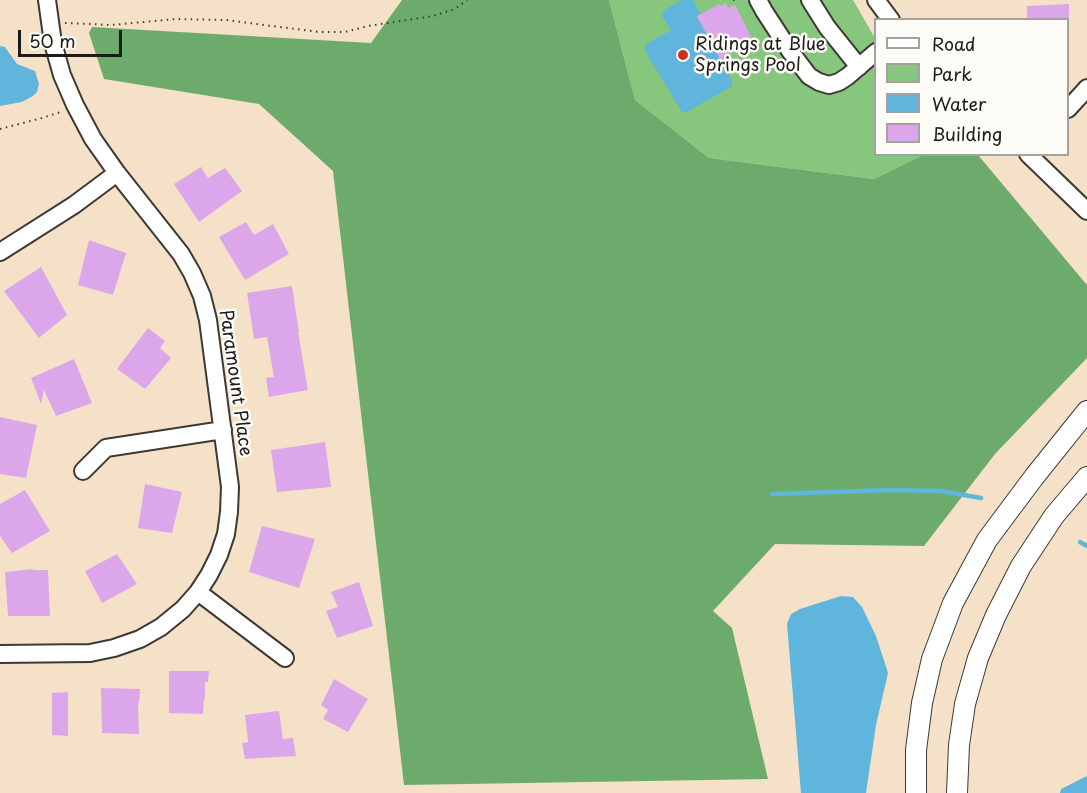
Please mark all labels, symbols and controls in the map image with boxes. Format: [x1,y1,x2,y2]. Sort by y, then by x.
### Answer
scale bar [21,18,124,56]
legend [874,18,1069,156]
text: 50 m [29,27,76,54]
text: Road [932,30,976,57]
place label: Ridings at Blue Springs Pool [695,34,826,76]
marker: Ridings at Blue Springs Pool [676,48,690,62]
text: Park [932,60,972,87]
text: Water [932,90,986,117]
text: Building [932,120,1002,147]
street label: Paramount Place [214,309,256,457]

